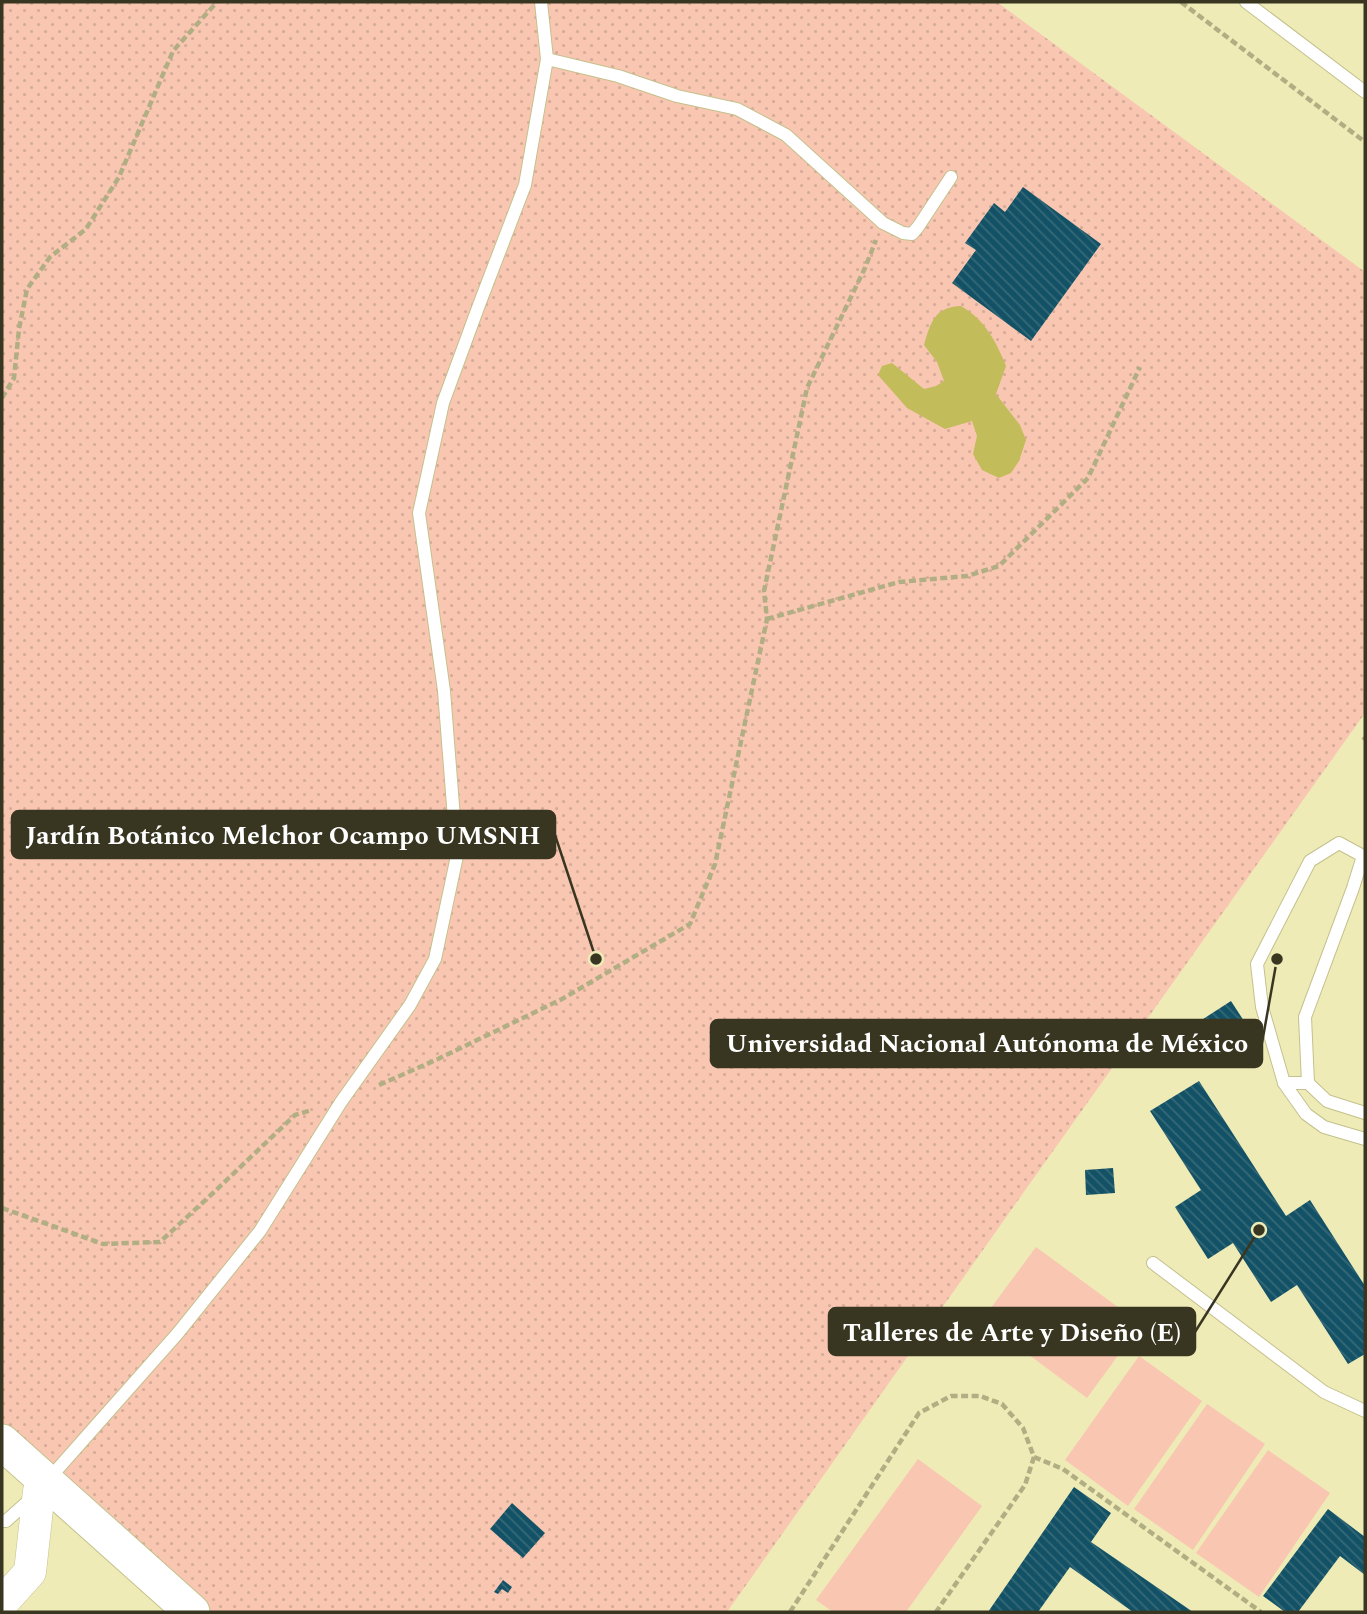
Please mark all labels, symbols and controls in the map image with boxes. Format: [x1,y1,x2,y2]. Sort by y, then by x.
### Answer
callout: Jardín Botánico Melchor Ocampo UMSNH [12,811,555,858]
text: Jardín Botánico Melchor Ocampo UMSNH [25,816,541,856]
callout: Universidad Nacional Autónoma de México [711,1020,1262,1067]
text: Universidad Nacional Autónoma de México [726,1024,1248,1064]
callout: Talleres de Arte y Diseño (E) [829,1308,1195,1355]
text: Talleres de Arte y Diseño (E) [843,1313,1181,1353]

